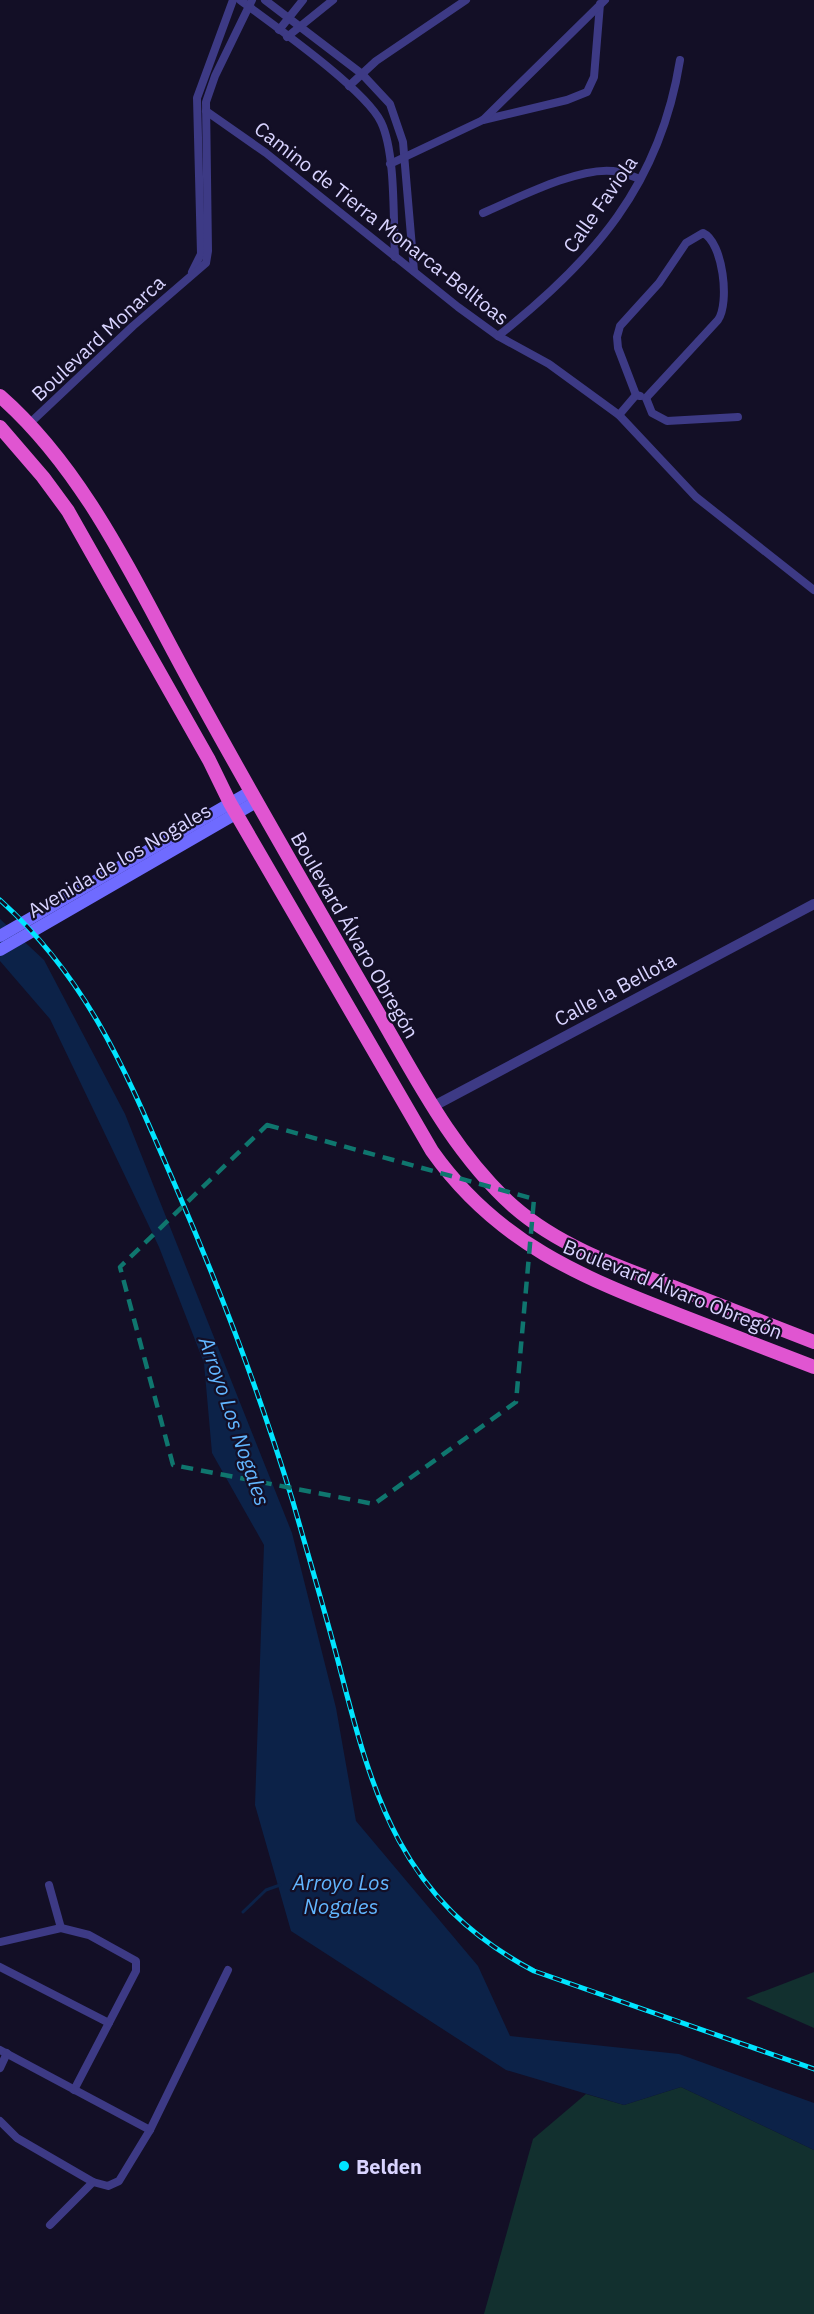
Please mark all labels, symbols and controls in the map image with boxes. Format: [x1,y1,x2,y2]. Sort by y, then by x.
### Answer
street label: Camino de Tierra Monarca-Belltoas [249,115,515,331]
street label: Calle Faviola [557,150,644,258]
street label: Boulevard Monarca [25,269,171,407]
street label: Avenida de los Nogales [22,796,216,924]
street label: Boulevard Álvaro Obregón [285,827,425,1043]
street label: Calle la Bellota [549,945,681,1032]
street label: Boulevard Álvaro Obregón [559,1233,787,1345]
water label: Arroyo Los Nogales [193,1332,277,1509]
water label: Arroyo Los Nogales [291,1868,390,1920]
place label: Belden [356,2153,422,2180]
marker: Belden [337,2159,351,2173]

